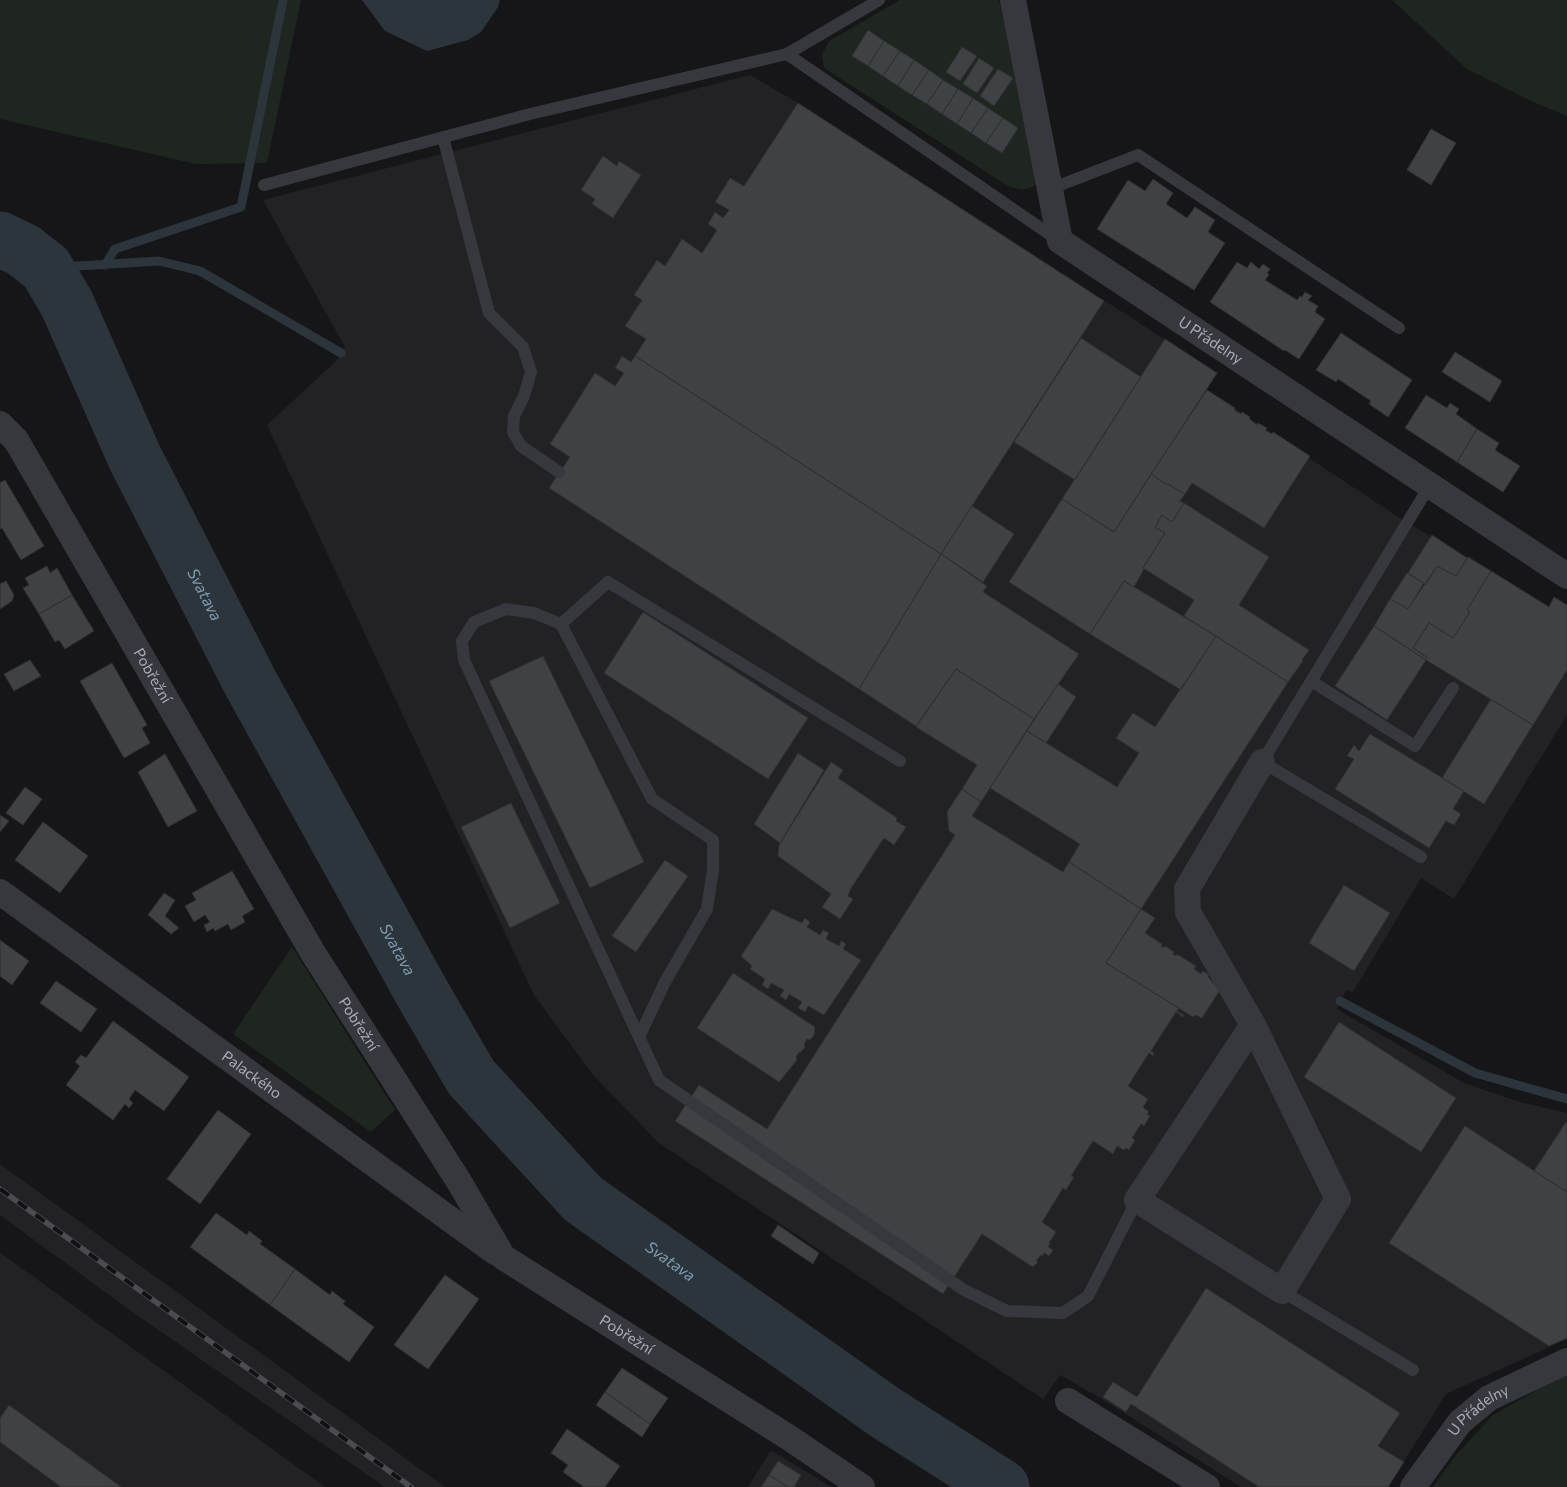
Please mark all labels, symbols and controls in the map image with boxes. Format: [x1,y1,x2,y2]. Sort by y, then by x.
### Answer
street label: U Přádelny [1175,312,1247,368]
water label: Svatava [184,565,227,624]
street label: Pobřežní [130,644,177,707]
water label: Svatava [376,920,420,978]
street label: Pobřežní [335,993,384,1055]
street label: Palackého [219,1046,286,1102]
water label: Svatava [642,1236,699,1285]
street label: Pobřežní [597,1310,658,1359]
street label: U Přádelny [1443,1380,1512,1439]

